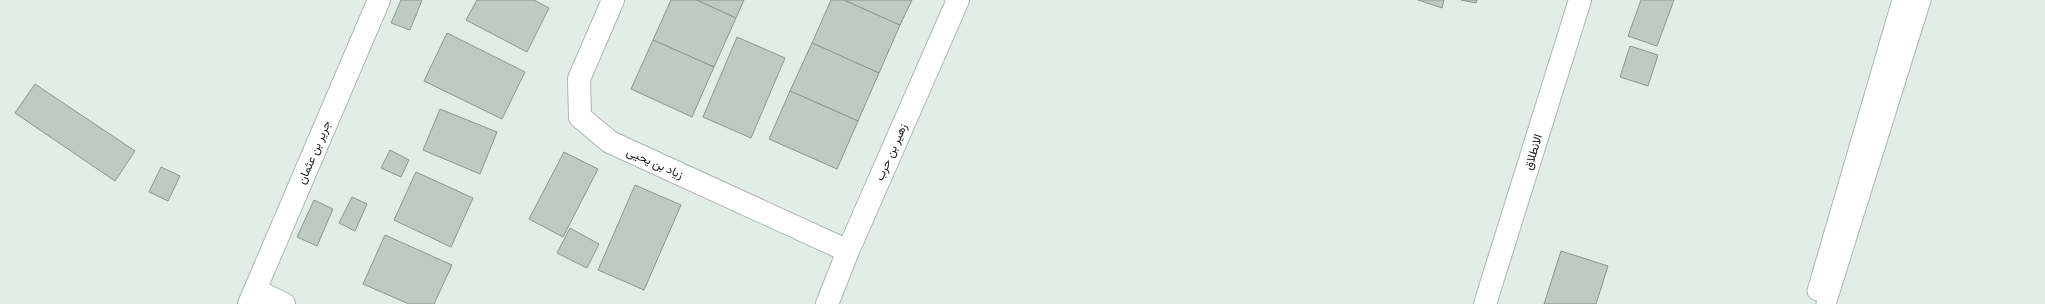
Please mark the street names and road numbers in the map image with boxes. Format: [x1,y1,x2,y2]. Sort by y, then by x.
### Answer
street label: جرير بن عثمان [294,118,335,186]
street label: زهير بن حرب [872,121,911,183]
street label: الانطلاق [1521,132,1545,172]
street label: زياد بن يحيى [624,144,685,183]

